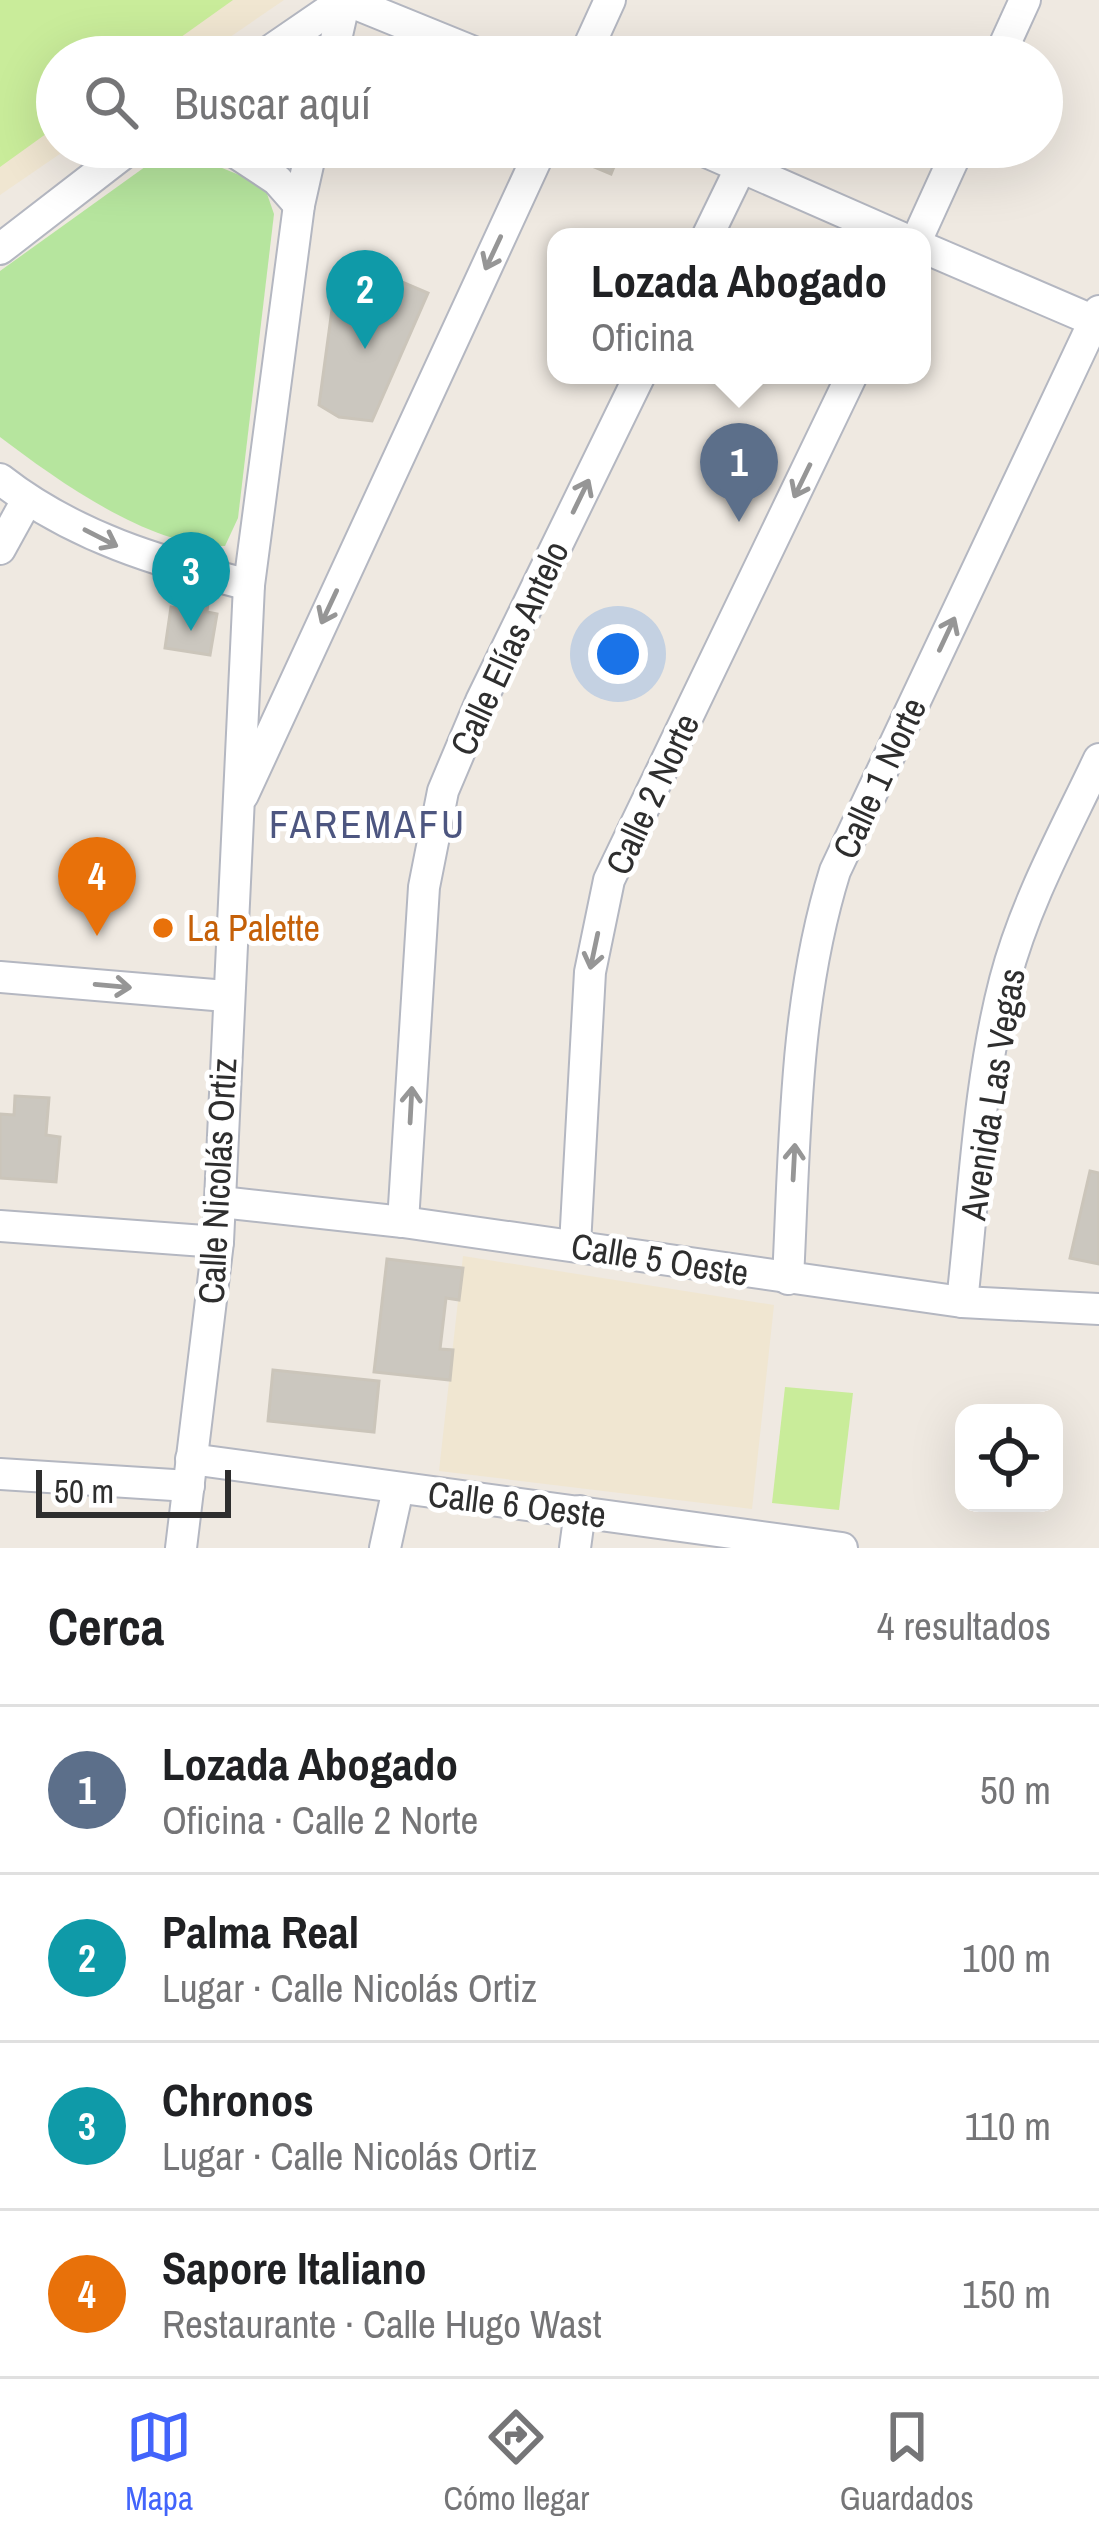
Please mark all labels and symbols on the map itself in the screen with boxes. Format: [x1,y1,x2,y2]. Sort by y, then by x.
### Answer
one-way arrow [481,234,503,270]
pin: 2 [326,250,404,349]
pin: 1 [700,423,778,522]
one-way arrow [789,462,812,498]
one-way arrow [570,479,593,514]
one-way arrow [82,527,118,550]
pin: 3 [152,532,230,631]
street label: Calle Elías Antelo [438,533,580,763]
one-way arrow [317,588,339,624]
one-way arrow [937,617,959,653]
your location [588,624,648,684]
street label: Calle 1 Norte [821,690,937,866]
street label: Calle 2 Norte [594,706,710,882]
district label: FAREMAFU [269,798,467,850]
pin: 4 [58,837,136,936]
place label: La Palette [187,904,320,952]
marker: La Palette [150,915,176,941]
one-way arrow [582,932,605,970]
street label: Avenida Las Vegas [948,965,1036,1224]
one-way arrow [93,975,132,998]
street label: Calle Nicolás Ortiz [187,1057,247,1305]
one-way arrow [399,1086,422,1125]
one-way arrow [783,1143,806,1182]
street label: Calle 5 Oeste [568,1221,752,1297]
scale bar [36,1464,231,1517]
street label: Calle 6 Oeste [425,1469,609,1539]

